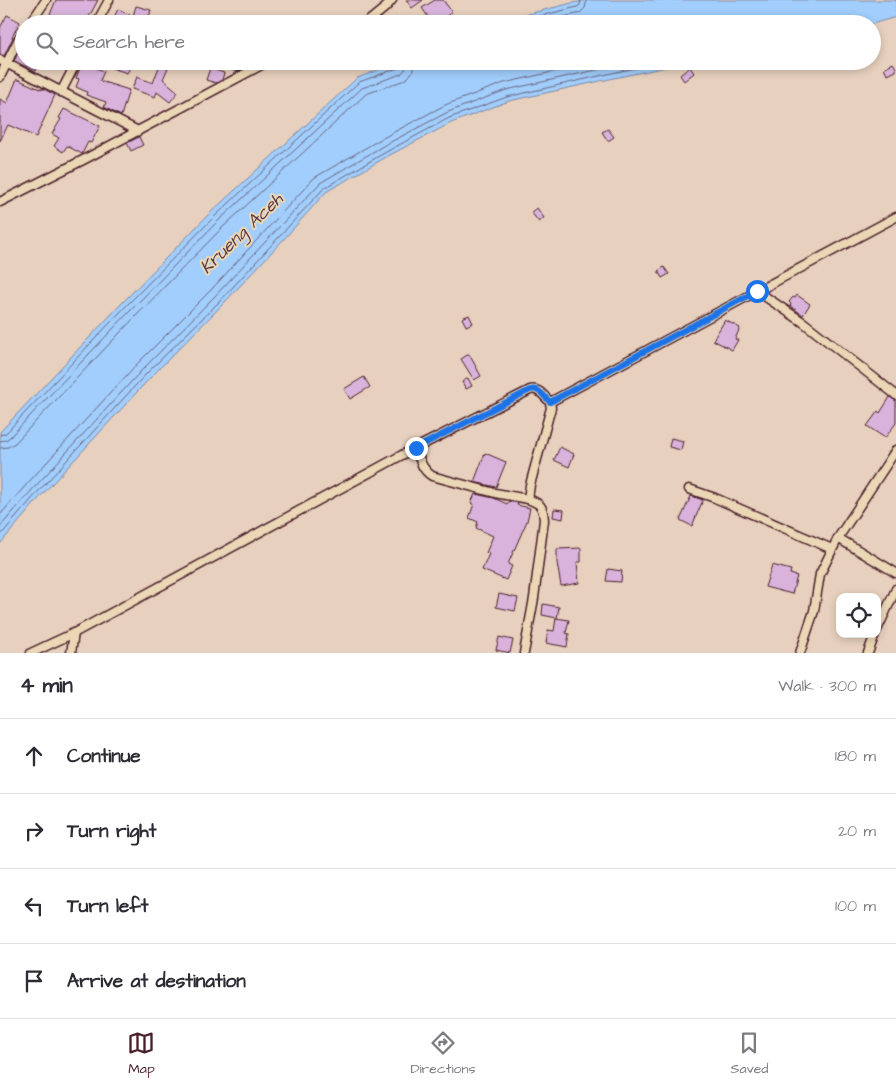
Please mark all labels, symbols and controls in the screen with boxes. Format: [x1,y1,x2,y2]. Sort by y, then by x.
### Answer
search box [15,15,881,70]
icon: search [33,29,61,57]
text: Search here [73,29,185,56]
water label: Krueng Aceh [194,187,290,280]
route start [746,280,769,303]
route end [405,437,428,460]
map controls [836,593,881,638]
button: locate [836,593,881,638]
text: 4 min [20,671,73,700]
text: Walk · 300 m [778,675,876,697]
icon: ahead [20,742,48,770]
text: Continue [67,743,141,770]
text: 180 m [835,745,876,767]
icon: right [20,817,48,845]
text: Turn right [67,818,156,845]
text: 20 m [838,820,876,842]
icon: left [20,892,48,920]
text: Turn left [67,893,148,920]
text: 100 m [835,895,876,917]
icon: arrive [20,967,48,995]
text: Arrive at destination [67,968,246,995]
tab: Map [127,1029,155,1079]
tab: Directions [410,1029,475,1079]
tab: Saved [730,1029,769,1079]

